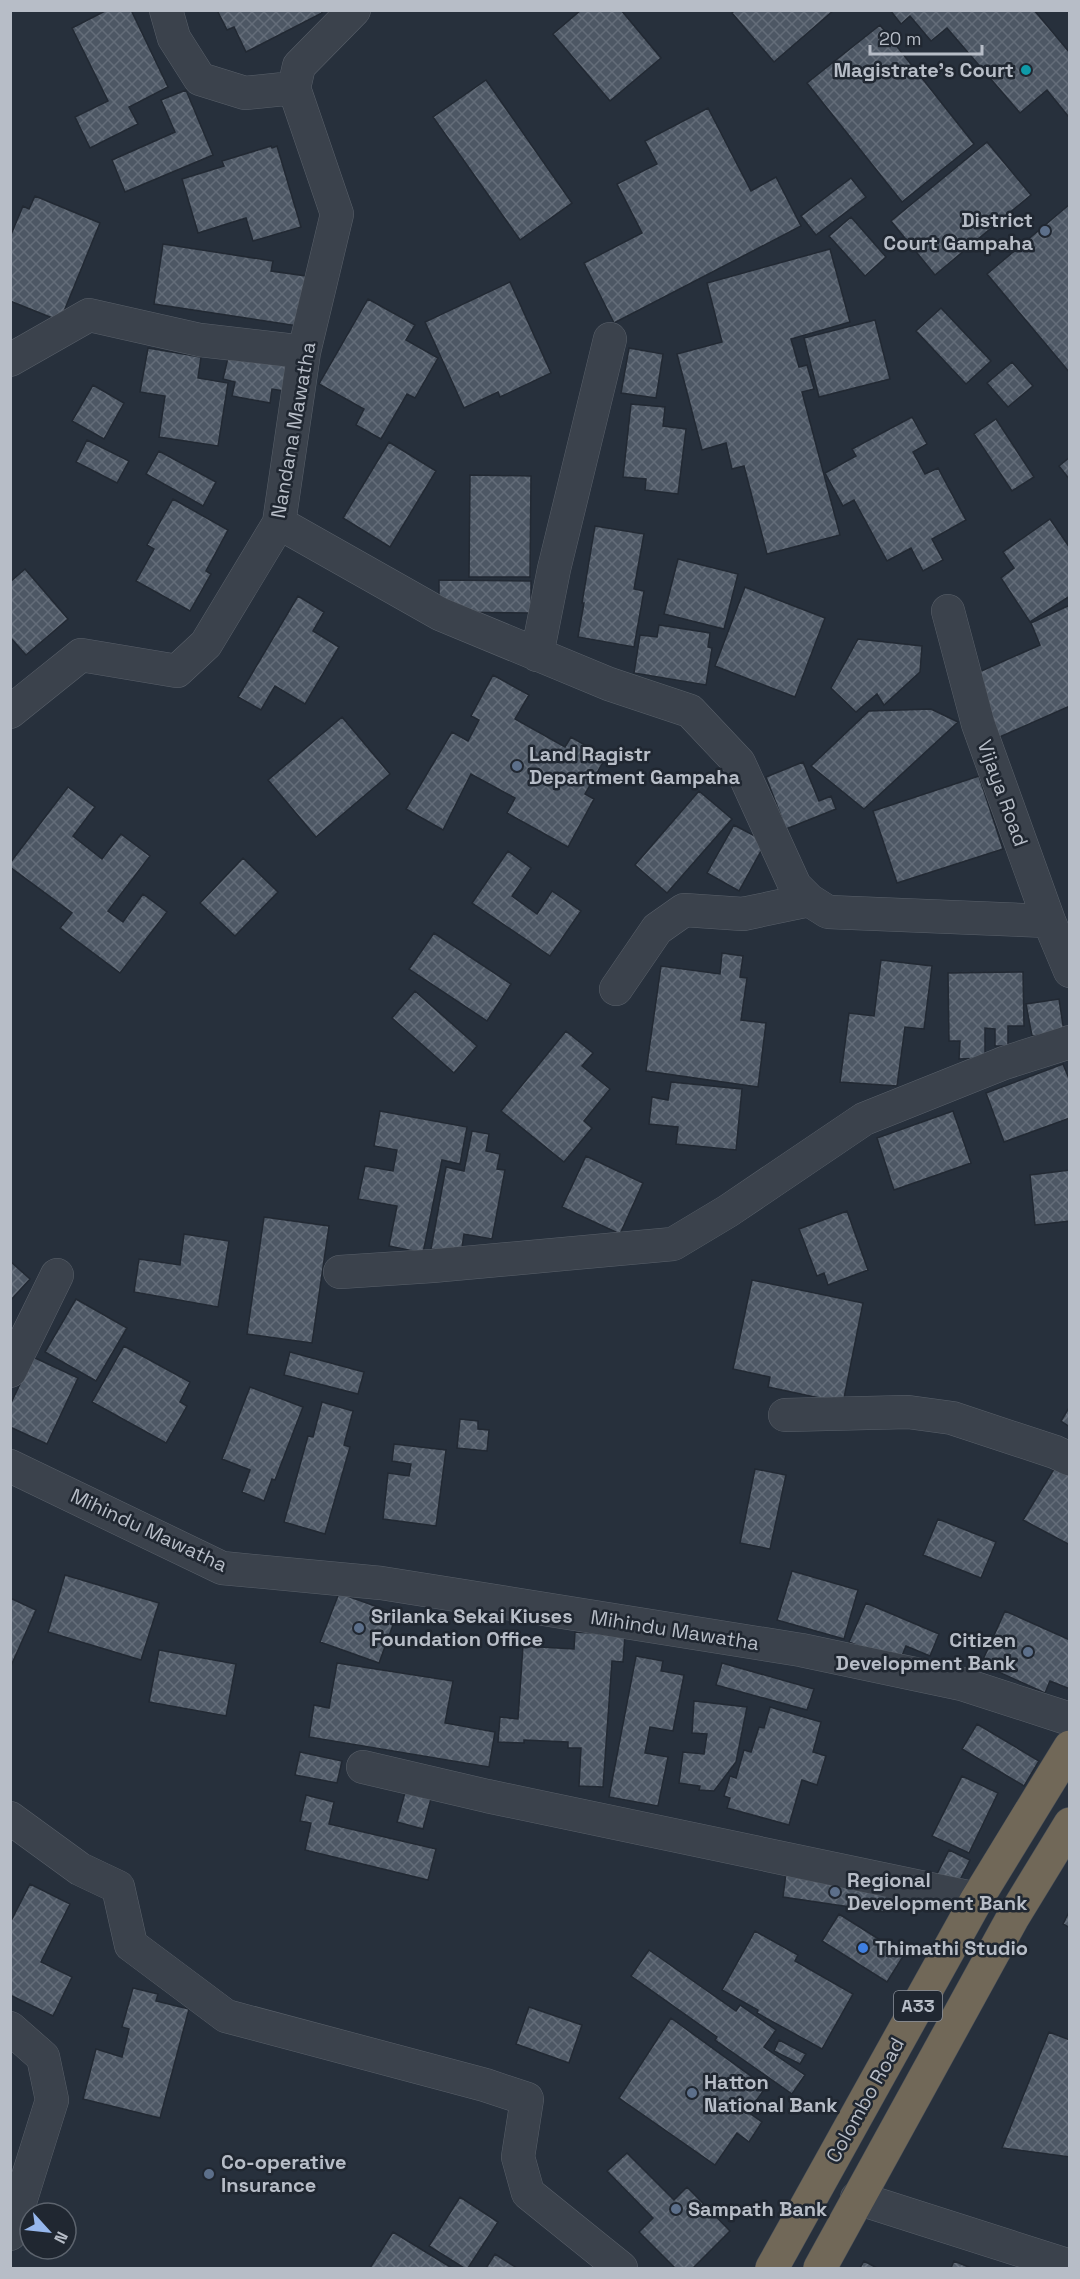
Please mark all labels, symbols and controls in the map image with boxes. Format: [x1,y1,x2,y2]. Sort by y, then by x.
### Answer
scale bar [870,18,982,56]
text: 20 m [879,27,922,50]
place label: Magistrate's Court [833,57,1014,83]
marker: Magistrate's Court [1019,63,1033,77]
place label: District Court Gampaha [883,207,1033,256]
marker: District Court Gampaha [1038,224,1052,238]
street label: Nandana Mawatha [265,340,321,520]
street label: Vijaya Road [972,736,1034,850]
place label: Land Ragistr Department Gampaha [529,741,741,790]
marker: Land Ragistr Department Gampaha [510,759,524,773]
street label: Mihindu Mawatha [66,1482,232,1578]
place label: Srilanka Sekai Kiuses Foundation Office [371,1603,573,1652]
street label: Mihindu Mawatha [589,1604,761,1656]
marker: Srilanka Sekai Kiuses Foundation Office [352,1621,366,1635]
place label: Citizen Development Bank [836,1627,1016,1676]
marker: Citizen Development Bank [1021,1645,1035,1659]
place label: Regional Development Bank [847,1867,1027,1916]
marker: Regional Development Bank [828,1885,842,1899]
place label: Thimathi Studio [875,1935,1028,1961]
marker: Thimathi Studio [856,1941,870,1955]
road number: A33 [894,1991,942,2021]
street label: Colombo Road [820,2033,910,2167]
place label: Hatton National Bank [704,2069,838,2118]
marker: Hatton National Bank [685,2086,699,2100]
place label: Co-operative Insurance [221,2149,346,2198]
marker: Co-operative Insurance [202,2167,216,2181]
place label: Sampath Bank [688,2196,827,2222]
north arrow [18,2201,78,2261]
marker: Sampath Bank [669,2202,683,2216]
text: N [49,2228,73,2247]

